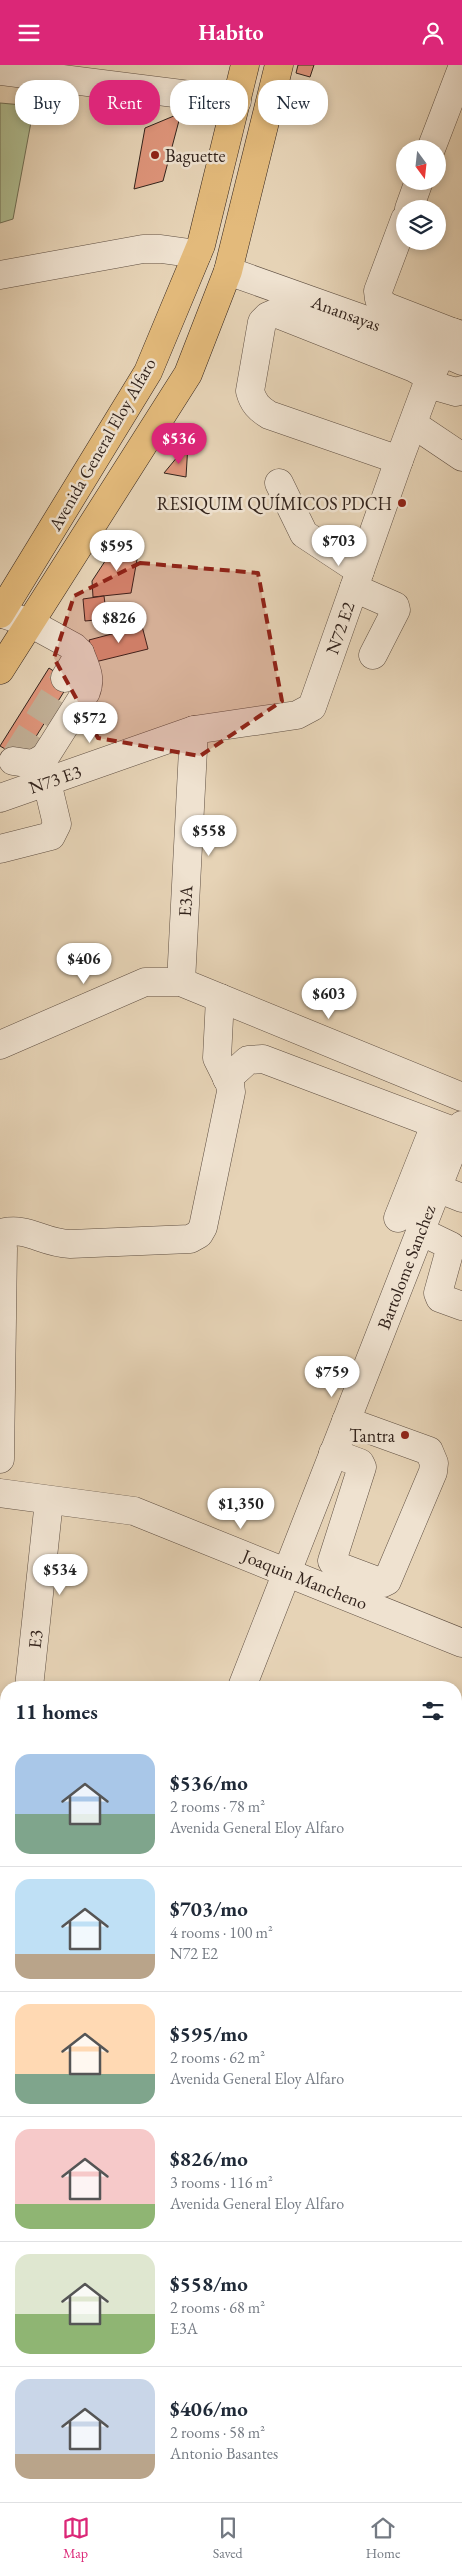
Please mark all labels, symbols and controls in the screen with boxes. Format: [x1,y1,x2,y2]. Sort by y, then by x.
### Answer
text: Habito [199,18,264,47]
icon: menu [15,19,43,47]
icon: person [419,19,447,47]
chip: Buy [15,80,79,125]
chip: Rent [89,80,160,125]
chip: Filters [170,80,248,125]
chip: New [258,80,328,125]
north arrow [396,140,446,190]
map controls [396,140,446,250]
place label: Baguette [165,144,225,167]
marker: Baguette [149,149,161,161]
button: layers [396,200,446,250]
street label: Anansayas [307,290,384,336]
street label: Avenida General Eloy Alfaro [43,353,161,535]
pin: $536 [149,423,209,465]
text: $536 [163,428,195,449]
place label: RESIQUIM QUÍMICOS PDCH [157,492,392,515]
marker: RESIQUIM QUÍMICOS PDCH [396,497,408,509]
pin: $703 [309,525,369,567]
pin: $595 [87,529,147,572]
text: $703 [323,530,355,551]
text: $595 [101,535,133,556]
street label: N72 E2 [320,598,360,657]
pin: $826 [89,601,149,644]
text: $826 [103,607,135,628]
pin: $572 [60,701,120,744]
text: $572 [74,707,106,728]
street label: N73 E3 [26,759,84,799]
pin: $558 [179,815,239,857]
text: $558 [193,820,225,841]
street label: E3A [173,884,197,917]
pin: $406 [54,943,114,985]
text: $406 [68,948,100,969]
pin: $603 [299,977,359,1020]
text: $603 [313,983,345,1004]
street label: Bartolome Sanchez [372,1201,440,1332]
pin: $759 [302,1355,362,1398]
text: $759 [316,1361,348,1382]
place label: Tantra [349,1424,396,1447]
marker: Tantra [399,1429,411,1441]
pin: $1,350 [200,1487,282,1530]
text: $1,350 [218,1493,264,1514]
street label: Joaquin Mancheno [237,1543,371,1615]
pin: $534 [30,1553,90,1596]
text: $534 [44,1559,76,1580]
street label: E3 [23,1628,47,1650]
icon: filters [419,1697,447,1725]
text: 11 homes [15,1698,98,1725]
text: $536/mo [170,1769,248,1796]
icon: home [55,1774,115,1834]
text: 2 rooms · 78 m² [170,1796,265,1817]
text: Avenida General Eloy Alfaro [170,1817,344,1838]
text: $703/mo [170,1895,248,1922]
icon: home [55,1899,115,1959]
text: 4 rooms · 100 m² [170,1922,273,1943]
text: N72 E2 [170,1943,218,1964]
text: $595/mo [170,2020,248,2047]
icon: home [55,2024,115,2084]
text: 2 rooms · 62 m² [170,2047,265,2068]
text: Avenida General Eloy Alfaro [170,2068,344,2089]
text: $826/mo [170,2145,248,2172]
icon: home [55,2149,115,2209]
text: 3 rooms · 116 m² [170,2172,273,2193]
text: Avenida General Eloy Alfaro [170,2193,344,2214]
text: $558/mo [170,2270,248,2297]
icon: home [55,2274,115,2334]
text: 2 rooms · 68 m² [170,2297,265,2318]
text: E3A [170,2318,198,2339]
text: $406/mo [170,2395,248,2422]
icon: home [55,2399,115,2459]
text: 2 rooms · 58 m² [170,2422,265,2443]
text: Antonio Basantes [170,2443,278,2464]
tab: Map [62,2514,90,2562]
tab: Saved [213,2514,243,2562]
tab: Home [366,2514,400,2562]

